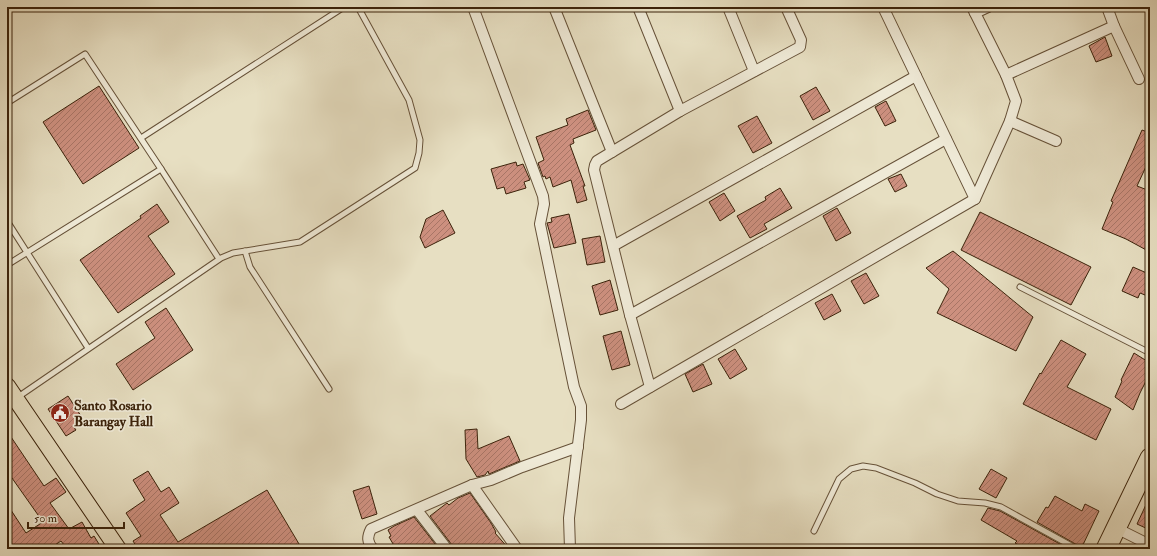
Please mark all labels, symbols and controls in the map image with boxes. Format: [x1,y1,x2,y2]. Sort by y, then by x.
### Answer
place label: Santo Rosario Barangay Hall [74,397,154,431]
public building icon: Santo Rosario Barangay Hall [49,402,71,424]
scale bar [28,504,124,530]
text: 50 m [34,511,58,526]

